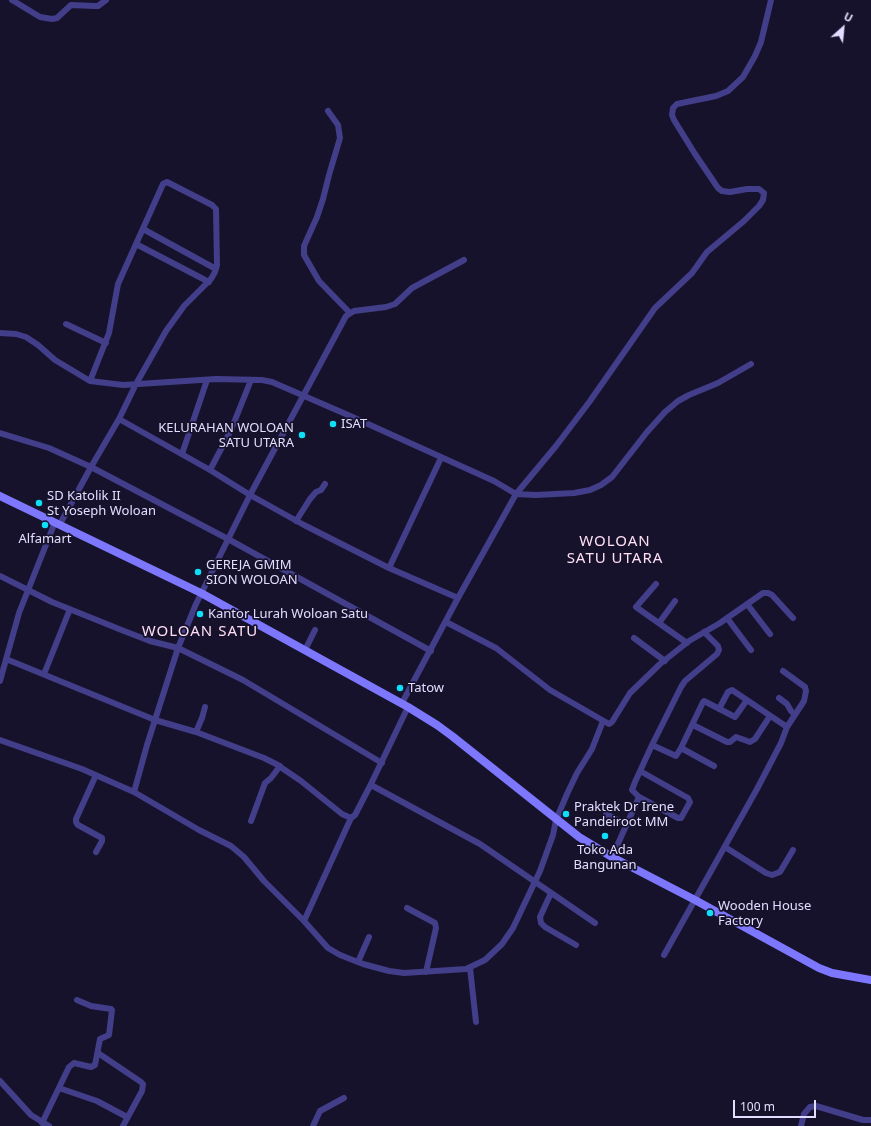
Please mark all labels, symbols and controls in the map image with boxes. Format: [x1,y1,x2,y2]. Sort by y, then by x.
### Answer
north arrow [823,8,863,48]
text: U [842,8,856,25]
place label: ISAT [341,416,367,432]
marker: ISAT [328,419,338,429]
place label: KELURAHAN WOLOAN SATU UTARA [158,420,294,451]
marker: KELURAHAN WOLOAN SATU UTARA [297,430,307,440]
place label: SD Katolik II St Yoseph Woloan [47,488,156,519]
marker: SD Katolik II St Yoseph Woloan [34,498,44,508]
marker: Alfamart [40,520,50,530]
place label: Alfamart [19,531,71,547]
district label: WOLOAN SATU UTARA [567,533,663,568]
place label: GEREJA GMIM SION WOLOAN [206,557,298,588]
marker: GEREJA GMIM SION WOLOAN [193,567,203,577]
place label: Kantor Lurah Woloan Satu [208,606,368,622]
marker: Kantor Lurah Woloan Satu [195,609,205,619]
district label: WOLOAN SATU [142,623,258,641]
place label: Tatow [408,680,444,696]
marker: Tatow [395,683,405,693]
place label: Praktek Dr Irene Pandeiroot MM [574,799,674,830]
marker: Praktek Dr Irene Pandeiroot MM [561,809,571,819]
marker: Toko Ada Bangunan [600,831,610,841]
place label: Toko Ada Bangunan [573,842,637,873]
place label: Wooden House Factory [718,898,811,929]
marker: Wooden House Factory [705,908,715,918]
scale bar [735,1092,818,1118]
text: 100 m [740,1098,775,1115]

